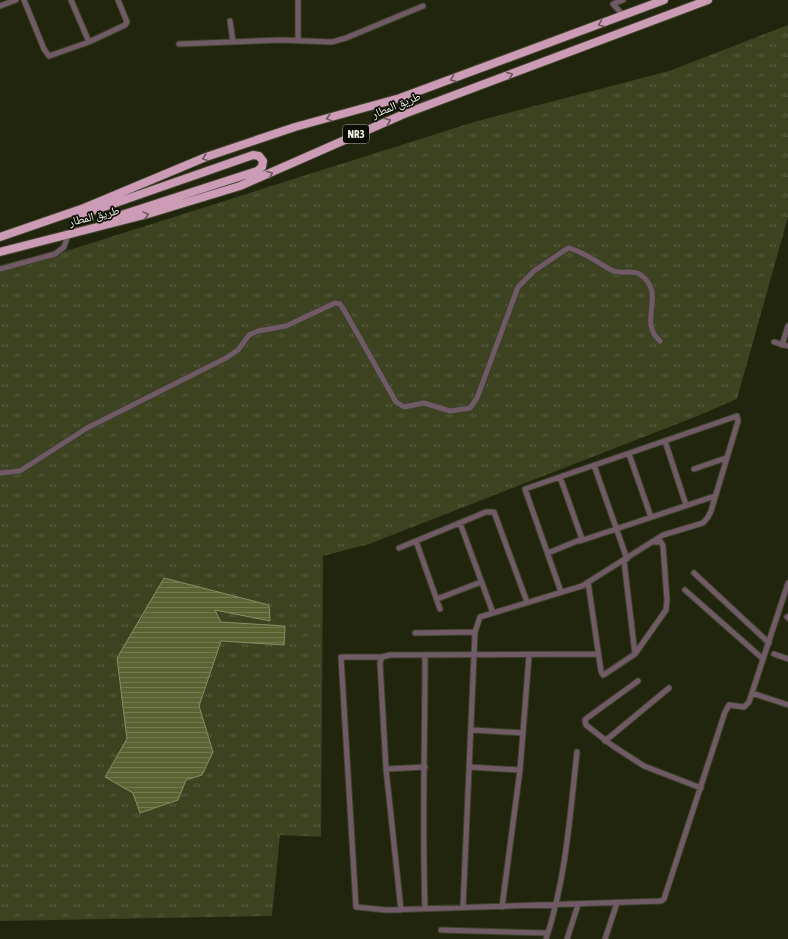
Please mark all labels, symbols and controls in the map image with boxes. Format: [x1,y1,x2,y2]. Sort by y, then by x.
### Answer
one-way arrow [597,19,604,27]
one-way arrow [506,71,513,79]
one-way arrow [450,75,457,83]
street label: طريق المطار [368,89,423,122]
one-way arrow [326,113,333,122]
one-way arrow [385,117,392,125]
road number: NR3 [343,125,369,143]
one-way arrow [202,153,209,162]
one-way arrow [266,171,273,179]
street label: طريق المطار [66,203,121,229]
one-way arrow [143,211,149,219]

